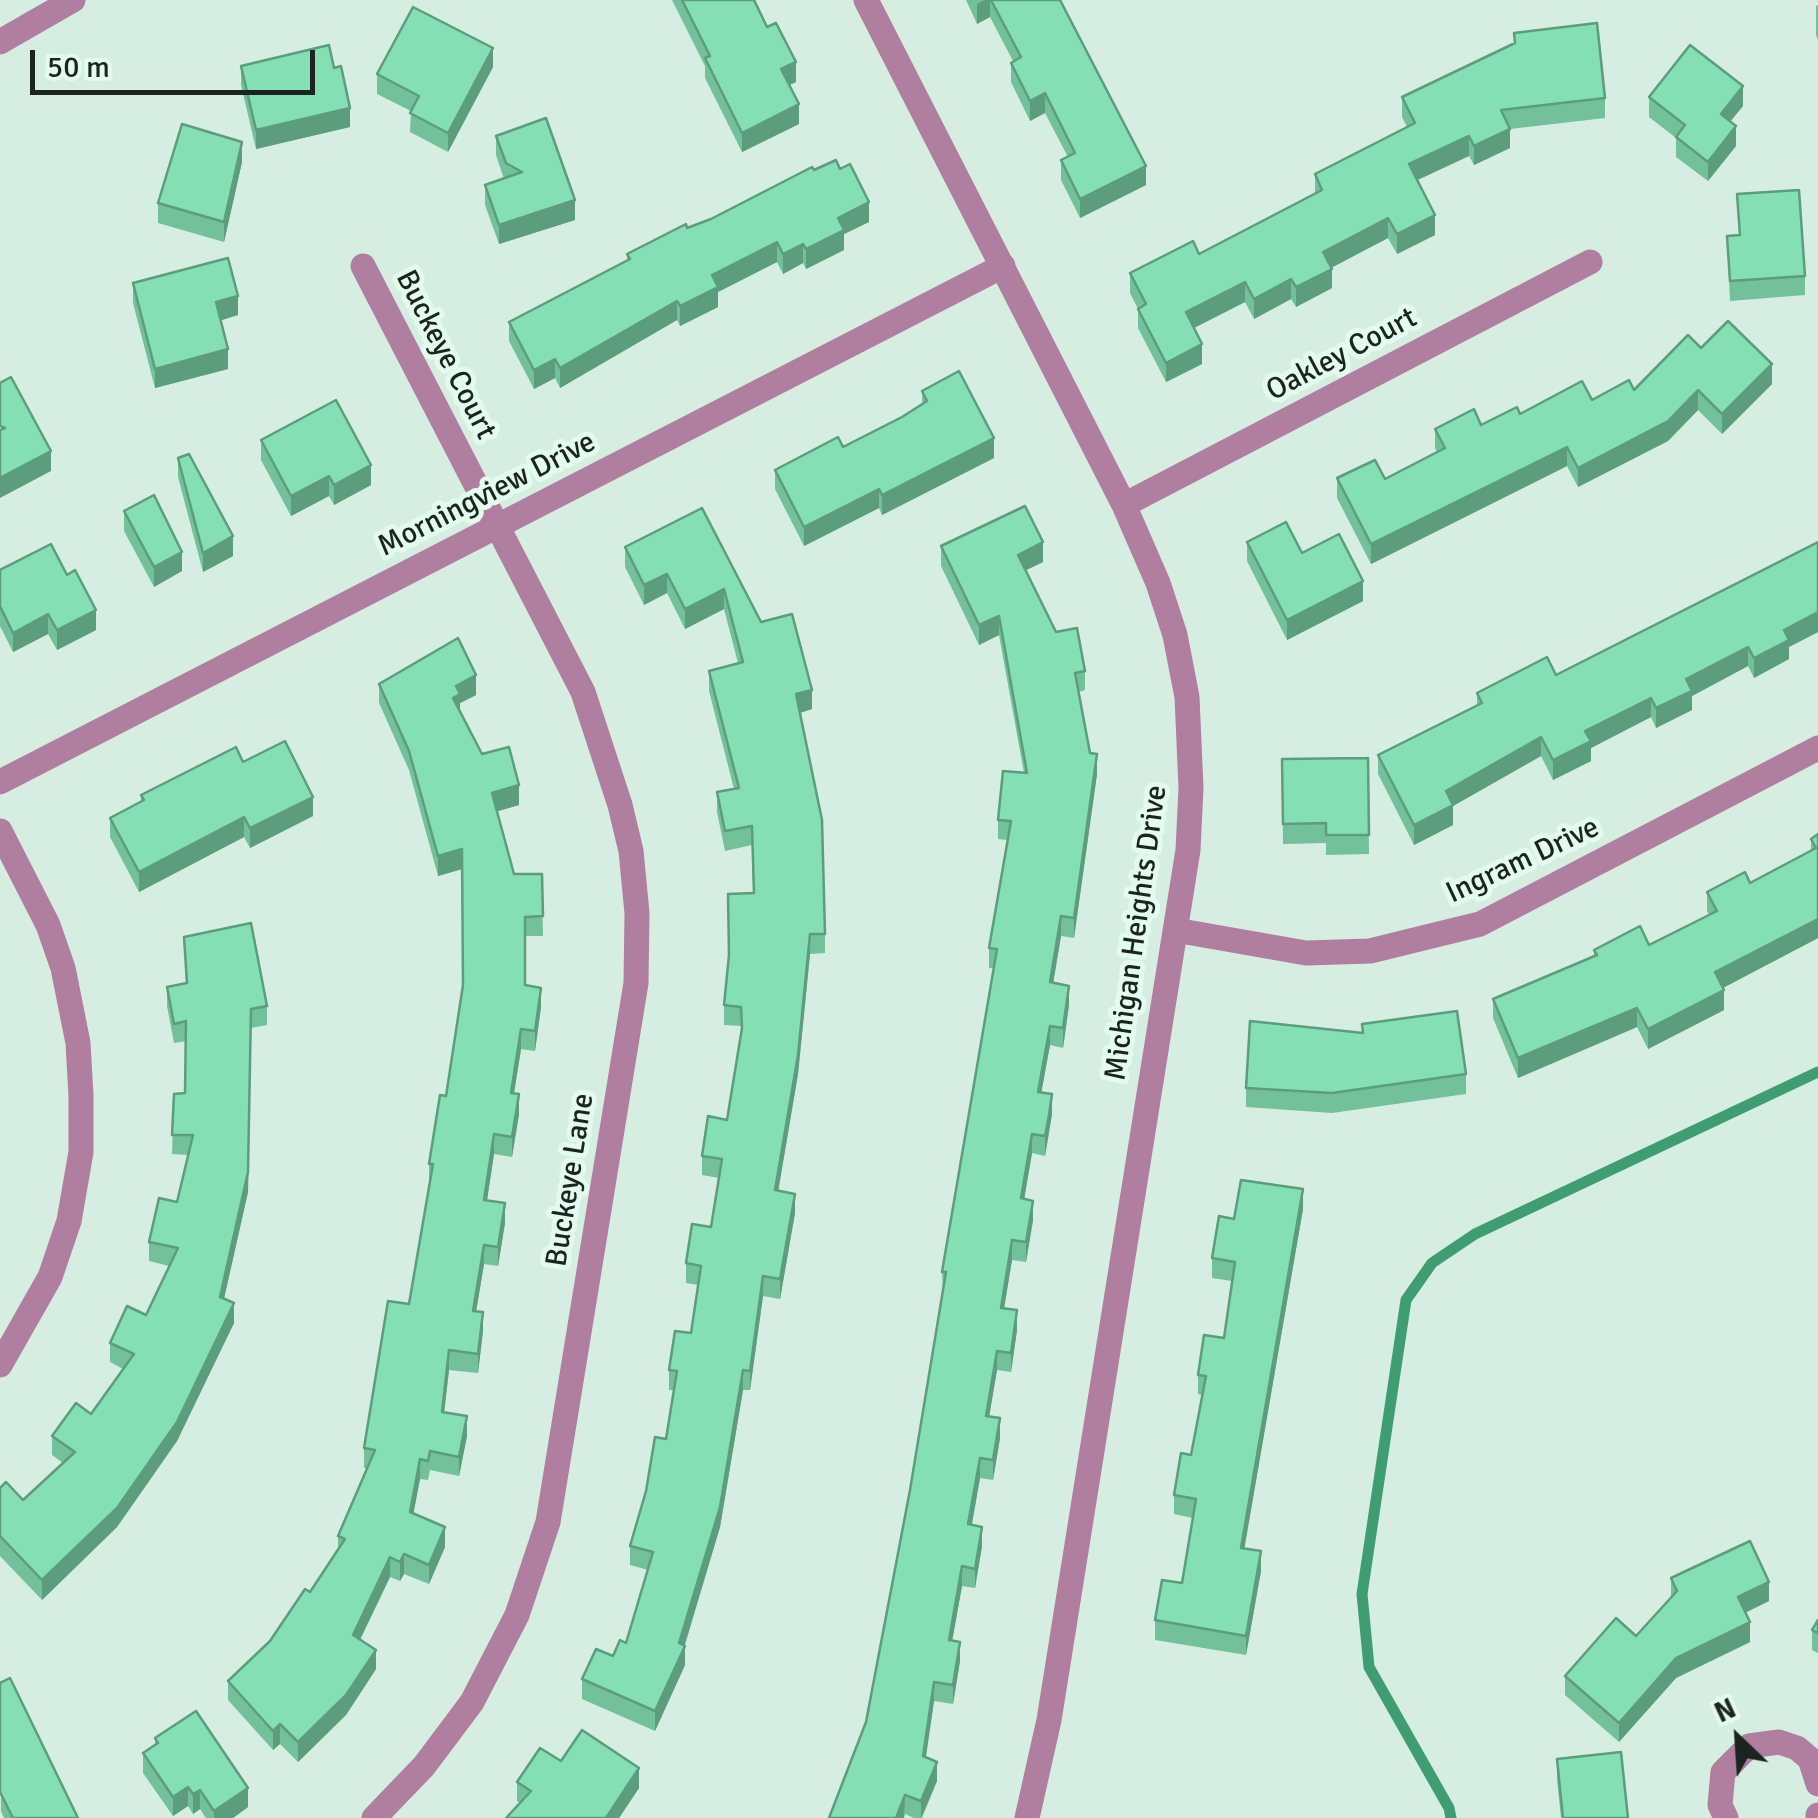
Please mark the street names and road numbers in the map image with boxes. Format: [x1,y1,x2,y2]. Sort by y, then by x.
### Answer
street label: Buckeye Court [387,264,503,446]
street label: Oakley Court [1261,300,1423,410]
street label: Morningview Drive [372,425,602,565]
street label: Michigan Heights Drive [1098,783,1176,1083]
street label: Ingram Drive [1441,810,1605,912]
street label: Buckeye Lane [540,1091,602,1269]

